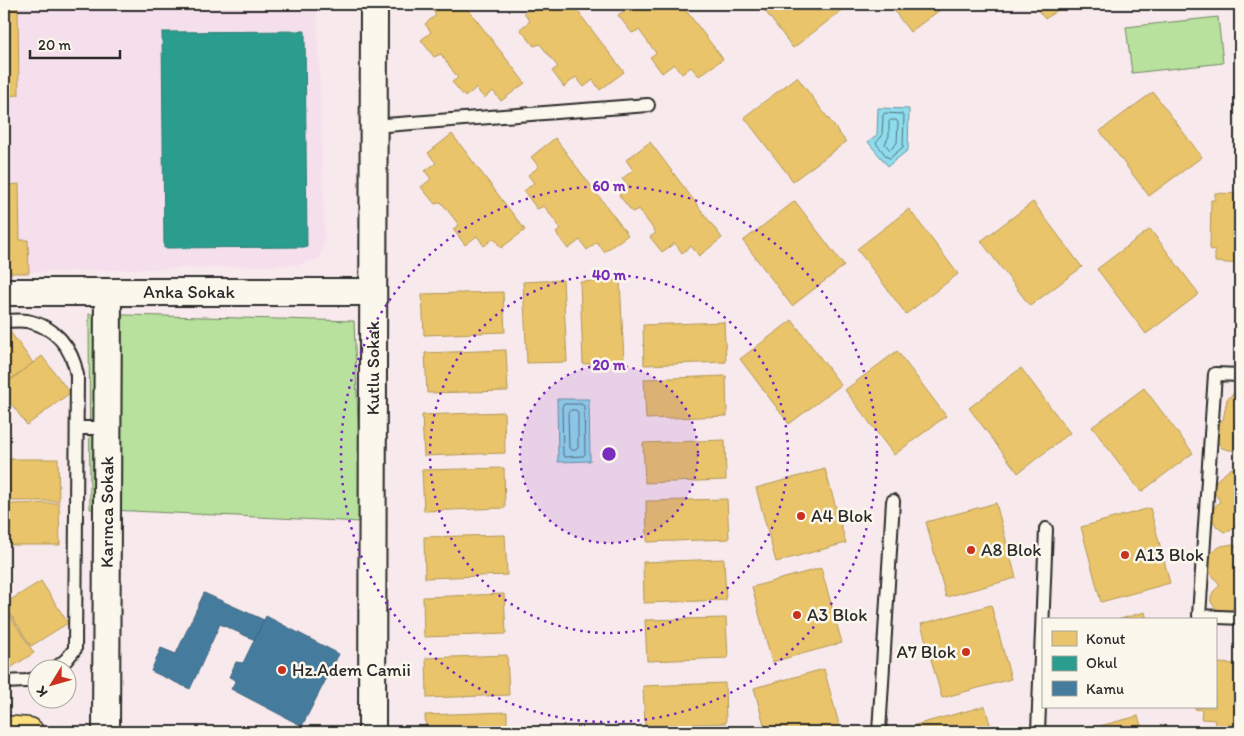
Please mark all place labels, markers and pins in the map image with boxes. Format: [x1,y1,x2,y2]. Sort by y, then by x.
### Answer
centre of rings [600,445,618,463]
place label: A4 Blok [811,505,873,527]
marker: A4 Blok [795,510,807,522]
place label: A8 Blok [981,539,1042,561]
marker: A8 Blok [965,544,977,556]
place label: A13 Blok [1135,544,1204,566]
marker: A13 Blok [1119,549,1131,561]
place label: A3 Blok [807,604,868,626]
marker: A3 Blok [791,609,803,621]
place label: A7 Blok [896,641,956,663]
marker: A7 Blok [960,646,972,658]
place label: Hz.Adem Camii [292,659,411,681]
marker: Hz.Adem Camii [276,664,288,676]

